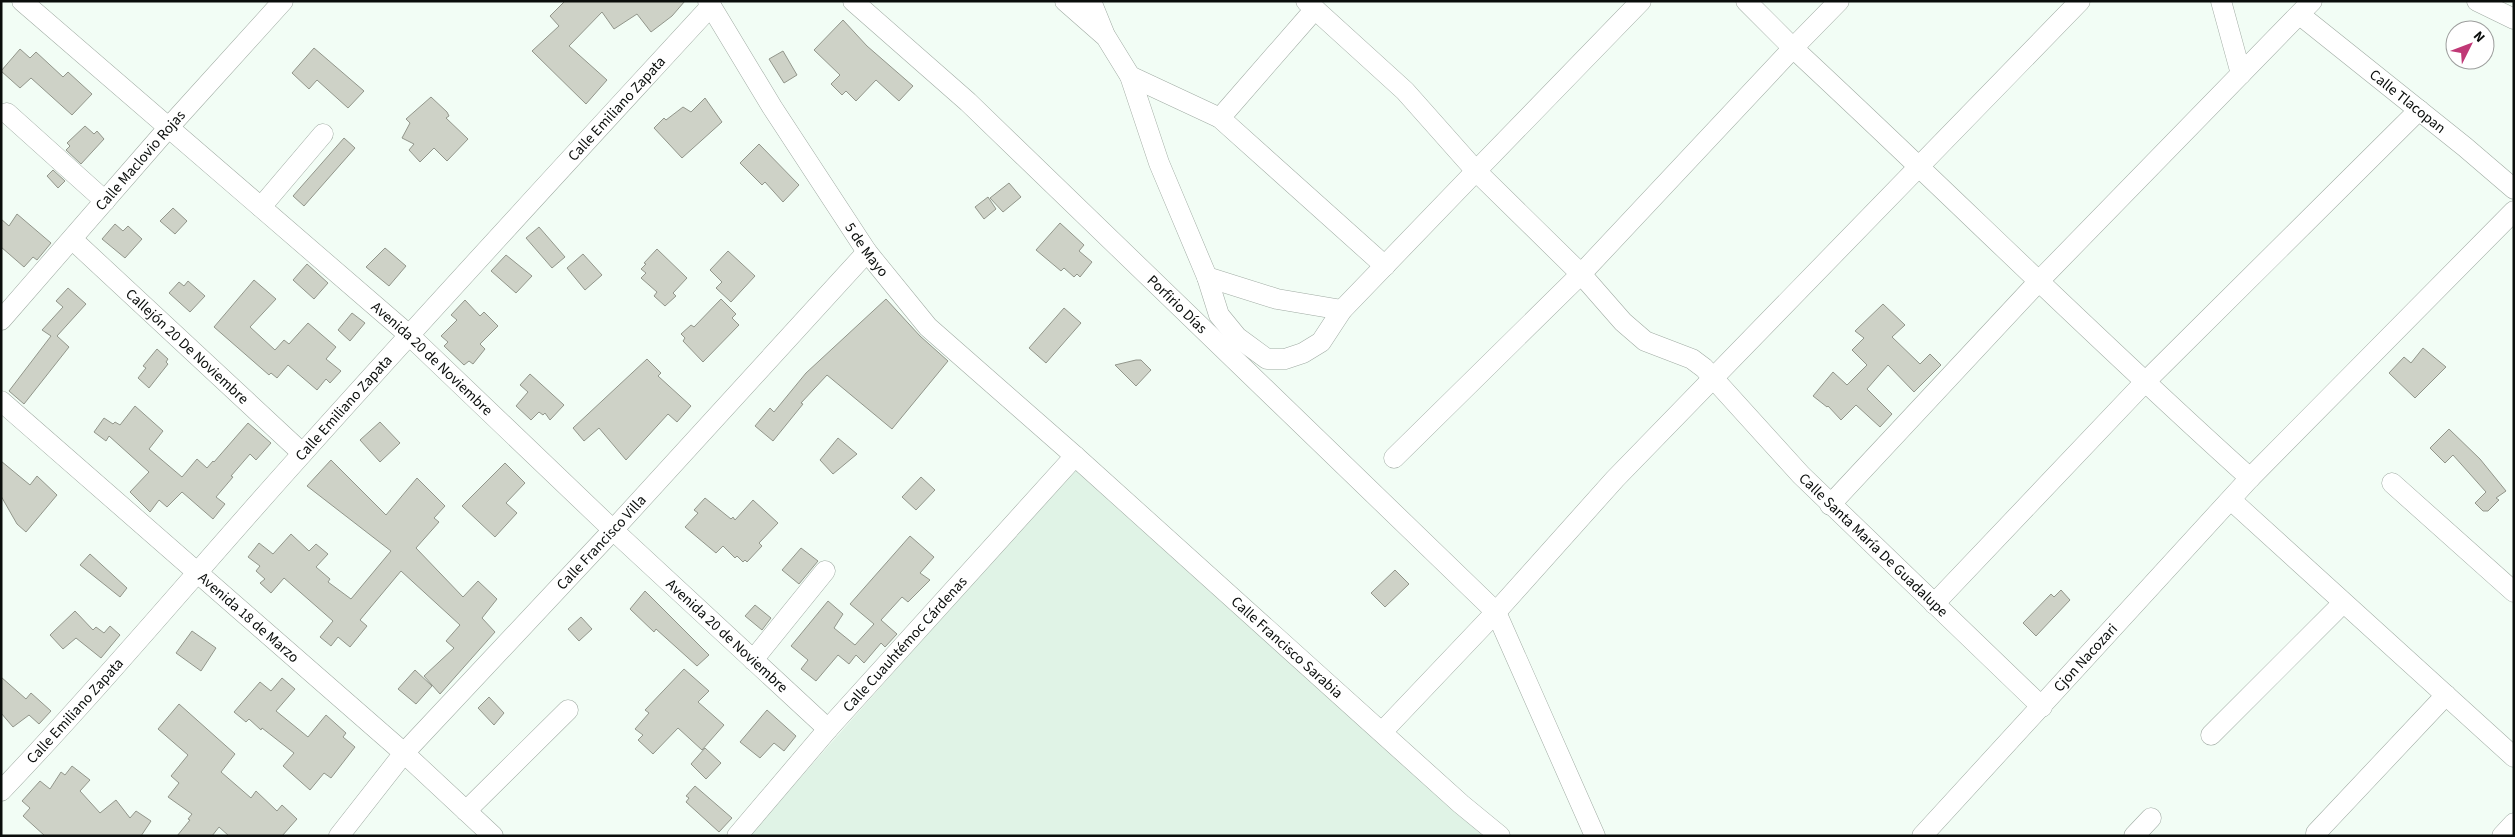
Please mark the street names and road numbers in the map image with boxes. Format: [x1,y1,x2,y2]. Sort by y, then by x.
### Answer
street label: Calle Emiliano Zapata [563,52,671,166]
street label: Calle Tlacopan [2365,65,2450,139]
street label: Calle Maclovio Rojas [91,106,190,215]
street label: 5 de Mayo [839,218,893,282]
street label: Porfirio Días [1142,270,1212,339]
street label: Callejón 20 De Noviembre [121,284,253,409]
street label: Avenida 20 de Noviembre [366,297,497,421]
street label: Calle Emiliano Zapata [291,351,397,466]
street label: Calle Santa María De Guadalupe [1794,468,1952,622]
street label: Calle Francisco Villa [552,490,651,595]
street label: Avenida 18 de Marzo [193,568,304,668]
street label: Calle Cuauhtémoc Cárdenas [838,572,972,717]
street label: Avenida 20 de Noviembre [661,574,792,698]
street label: Calle Francisco Sarabia [1226,592,1347,704]
street label: Cjon Nacozari [2049,619,2123,697]
street label: Calle Emiliano Zapata [22,654,129,769]

